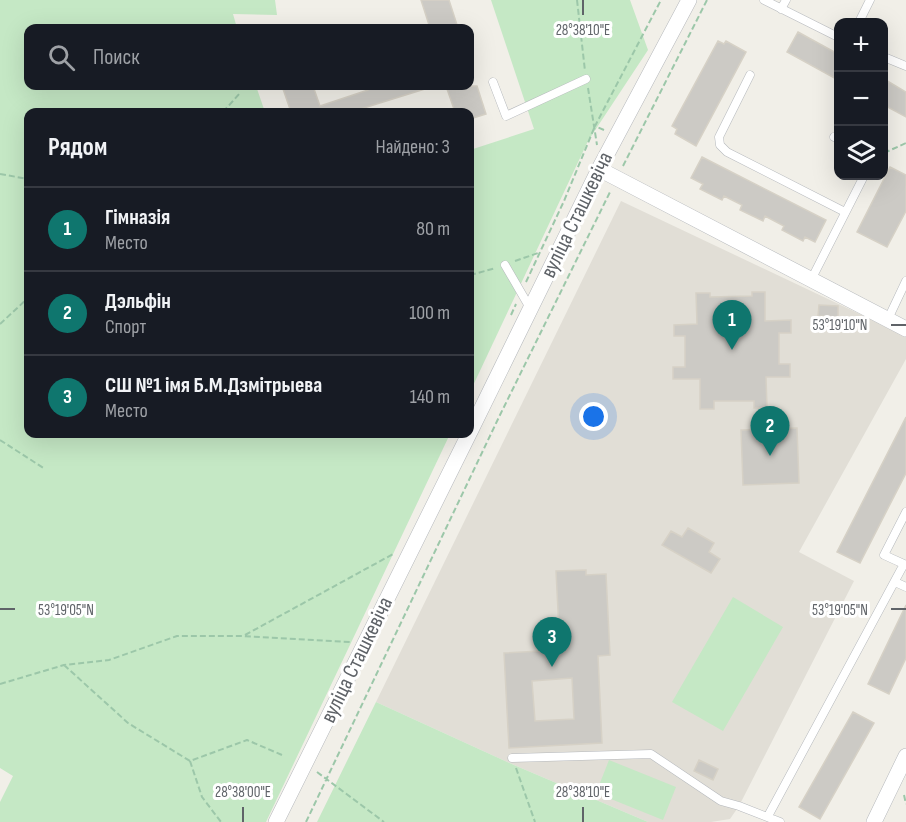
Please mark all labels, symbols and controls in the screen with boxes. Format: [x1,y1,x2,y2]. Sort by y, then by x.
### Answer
map controls [834,18,888,180]
button: + [834,18,888,72]
text: 28°38'10"E [556,21,610,40]
search box [24,24,474,90]
icon: search [45,41,78,74]
text: Поиск [93,44,139,71]
button: − [834,72,888,126]
button: layers [834,126,888,180]
text: Рядом [48,132,107,163]
text: Найдено: 3 [376,135,450,159]
street label: вуліца Сташкевіча [535,148,619,282]
text: Гімназія [105,204,170,231]
text: 1 [64,217,71,241]
text: 80 m [416,217,450,241]
text: Место [105,231,148,255]
text: Дэльфін [105,288,171,315]
pin: 1 [712,300,752,350]
text: 2 [63,301,72,325]
text: 100 m [409,301,450,325]
text: Спорт [105,315,146,339]
text: 53°19'10"N [813,316,868,335]
text: СШ №1 імя Б.М.Дзмітрыева [105,372,322,399]
text: 3 [63,385,72,409]
text: 140 m [410,385,450,409]
text: Место [105,399,148,423]
your location [579,402,608,431]
pin: 2 [750,406,790,456]
street label: вуліца Сташкевіча [315,593,399,727]
text: 53°19'05"N [38,601,94,620]
text: 53°19'05"N [812,601,868,620]
pin: 3 [532,618,572,667]
text: 28°38'00"E [215,783,271,802]
text: 28°38'10"E [556,783,610,802]

